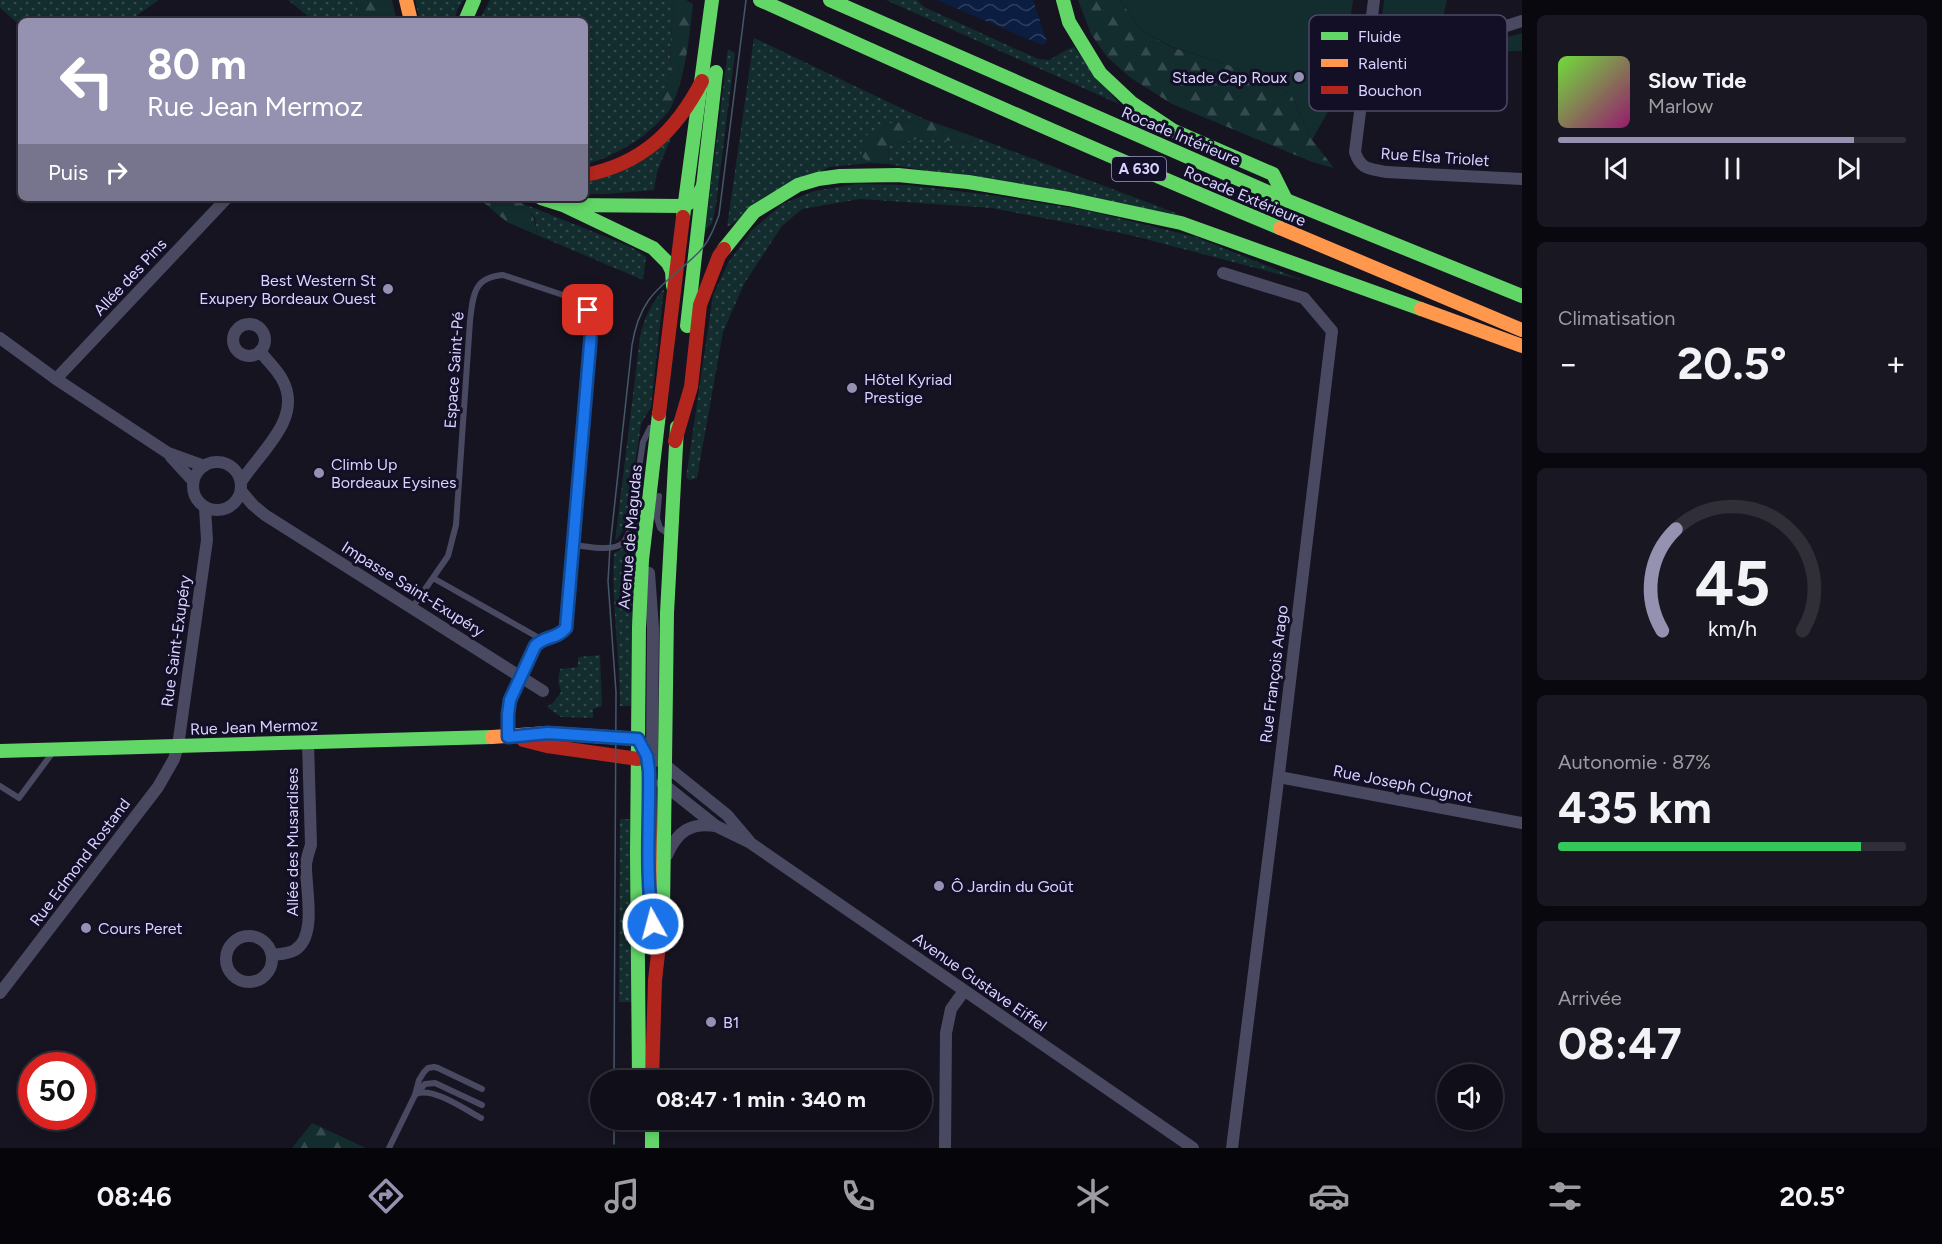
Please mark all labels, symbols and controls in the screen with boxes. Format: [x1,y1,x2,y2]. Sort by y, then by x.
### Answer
legend [1309,15,1507,111]
text: Fluide [1358,27,1401,46]
text: 80 m [147,39,247,90]
icon: left [48,42,126,120]
text: Ralenti [1358,54,1407,73]
text: Slow Tide [1648,67,1747,94]
place label: Stade Cap Roux [1172,68,1287,87]
marker: Stade Cap Roux [1292,70,1306,84]
text: Bouchon [1358,81,1422,100]
text: Rue Jean Mermoz [147,90,363,123]
text: Marlow [1648,94,1713,118]
street label: Rocade Intérieure [1119,102,1243,170]
street label: Rue Elsa Triolet [1380,144,1490,170]
icon: previous [1600,152,1633,185]
icon: pause [1716,152,1749,185]
icon: next [1832,152,1865,185]
icon: right [100,156,133,189]
road number: A 630 [1112,157,1166,181]
text: Puis [48,159,88,186]
street label: Rocade Extérieure [1181,162,1309,230]
street label: Allée des Pins [90,235,170,319]
place label: Best Western St Exupery Bordeaux Ouest [199,271,376,308]
marker: Best Western St Exupery Bordeaux Ouest [381,282,395,296]
pin [562,284,613,335]
icon: arrive [571,293,604,326]
text: Climatisation [1558,306,1675,330]
street label: Espace Saint-Pé [440,311,468,429]
text: 20.5° [1677,336,1787,390]
text: − [1558,344,1579,383]
text: + [1885,344,1906,383]
place label: Hôtel Kyriad Prestige [864,370,952,407]
marker: Hôtel Kyriad Prestige [845,381,859,395]
place label: Climb Up Bordeaux Eysines [331,455,456,492]
street label: Avenue de Magudas [614,464,646,610]
marker: Climb Up Bordeaux Eysines [312,466,326,480]
street label: Impasse Saint-Exupéry [338,537,488,641]
text: 45 [1694,546,1770,621]
street label: Rue Saint-Exupéry [157,573,195,708]
street label: Rue François Arago [1256,604,1292,744]
text: km/h [1708,616,1756,641]
street label: Rue Jean Mermoz [190,715,318,739]
text: Autonomie · 87% [1558,750,1711,774]
street label: Rue Joseph Cugnot [1332,761,1474,807]
street label: Allée des Musardises [283,767,302,917]
text: 435 km [1558,780,1712,834]
street label: Rue Edmond Rostand [26,794,134,930]
place label: Ô Jardin du Goût [951,877,1074,896]
marker: Ô Jardin du Goût [932,879,946,893]
position arrow [621,892,685,956]
place label: Cours Peret [98,919,183,938]
marker: Cours Peret [79,921,93,935]
street label: Avenue Gustave Eiffel [910,929,1050,1035]
text: Arrivée [1558,986,1622,1010]
place label: B1 [723,1013,739,1032]
marker: B1 [704,1015,718,1029]
text: 08:47 [1558,1016,1682,1070]
speed limit sign: 50 [18,1052,96,1130]
map controls [1437,1064,1503,1130]
button: sound [1437,1064,1503,1130]
text: 08:47 · 1 min · 340 m [656,1086,866,1113]
icon: directions [365,1175,407,1217]
icon: music [601,1175,643,1217]
icon: phone [837,1175,879,1217]
icon: climate [1072,1175,1114,1217]
icon: car [1308,1175,1350,1217]
icon: filters [1544,1175,1586,1217]
text: 08:46 [97,1180,172,1213]
text: 20.5° [1779,1180,1845,1213]

